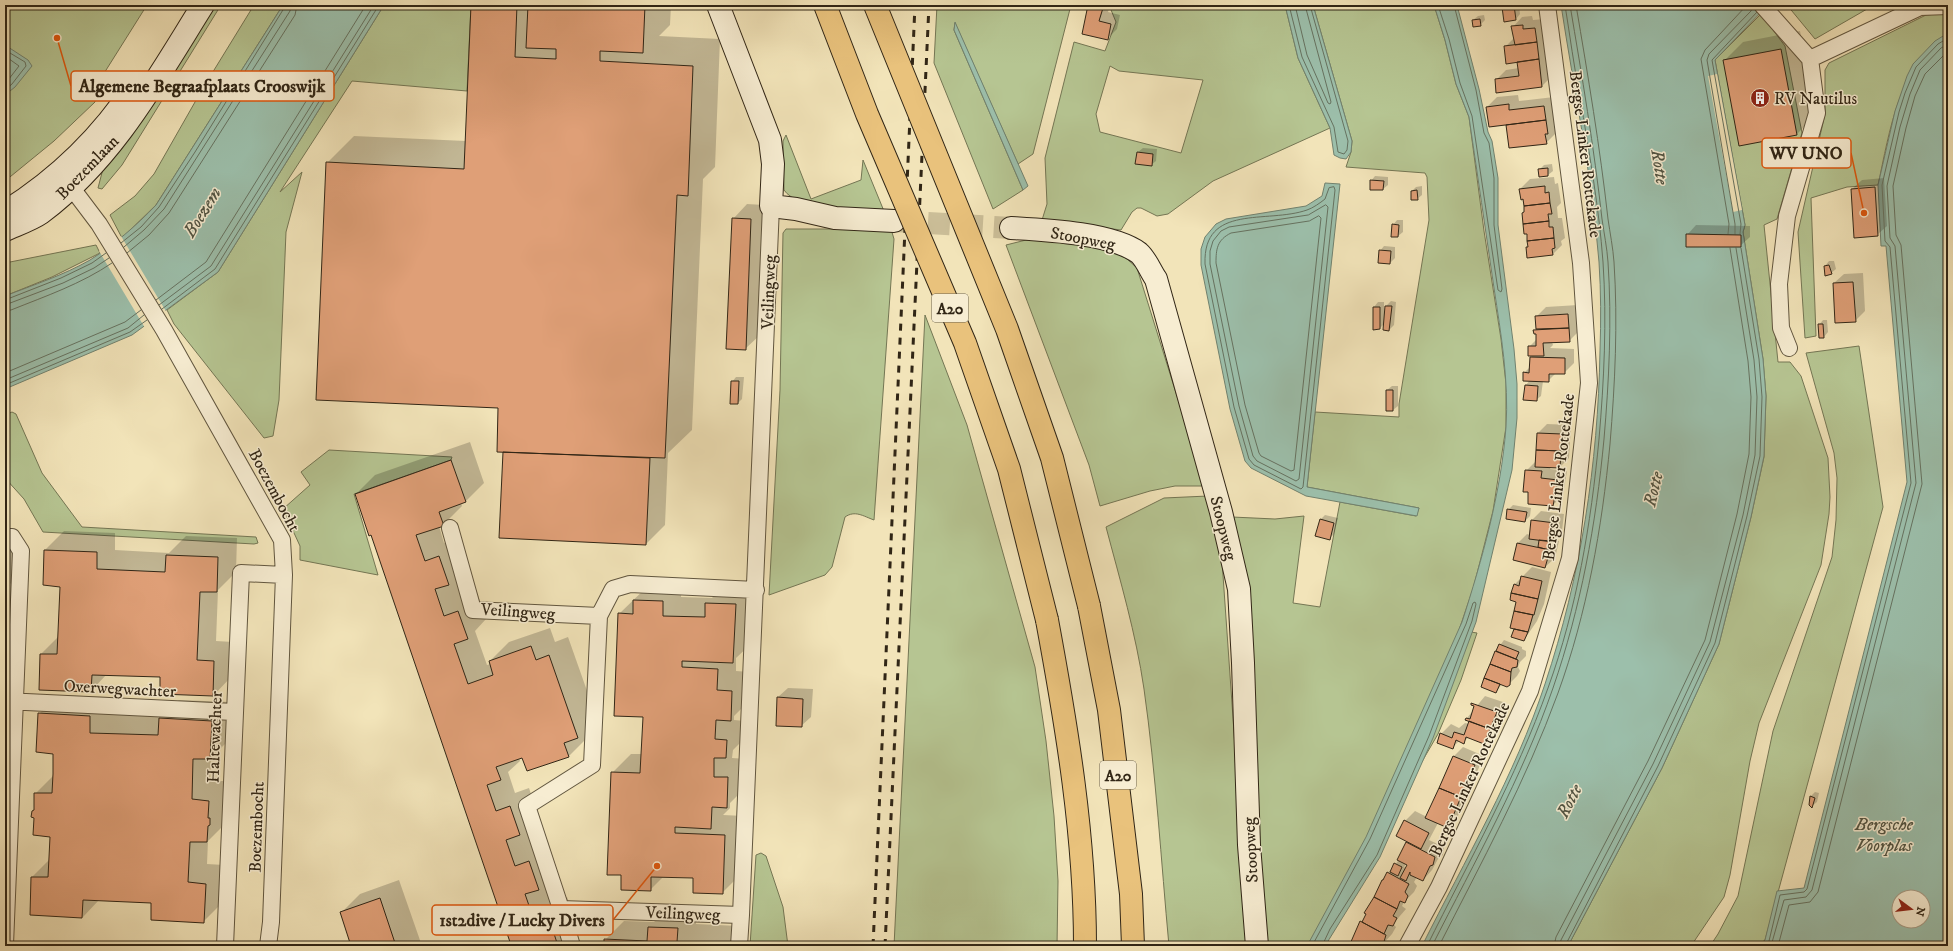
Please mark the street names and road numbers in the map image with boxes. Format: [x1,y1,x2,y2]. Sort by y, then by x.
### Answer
street label: Bergse Linker Rottekade [1564,69,1606,239]
street label: Boezemlaan [51,131,124,205]
street label: Stoopweg [1049,222,1118,256]
street label: Veilingweg [757,254,781,331]
road number: A20 [932,294,968,322]
street label: Bergse Linker Rottekade [1538,392,1580,562]
street label: Boezembocht [243,445,305,536]
street label: Stoopweg [1204,494,1242,563]
street label: Veilingweg [479,598,557,626]
street label: Overwegwachter [63,675,177,703]
street label: Haltewachter [202,690,228,783]
street label: Bergse Linker Rottekade [1424,699,1515,860]
road number: A20 [1100,761,1136,789]
street label: Boezembocht [244,781,270,873]
street label: Stoopweg [1238,816,1264,883]
street label: Veilingweg [644,902,721,926]

